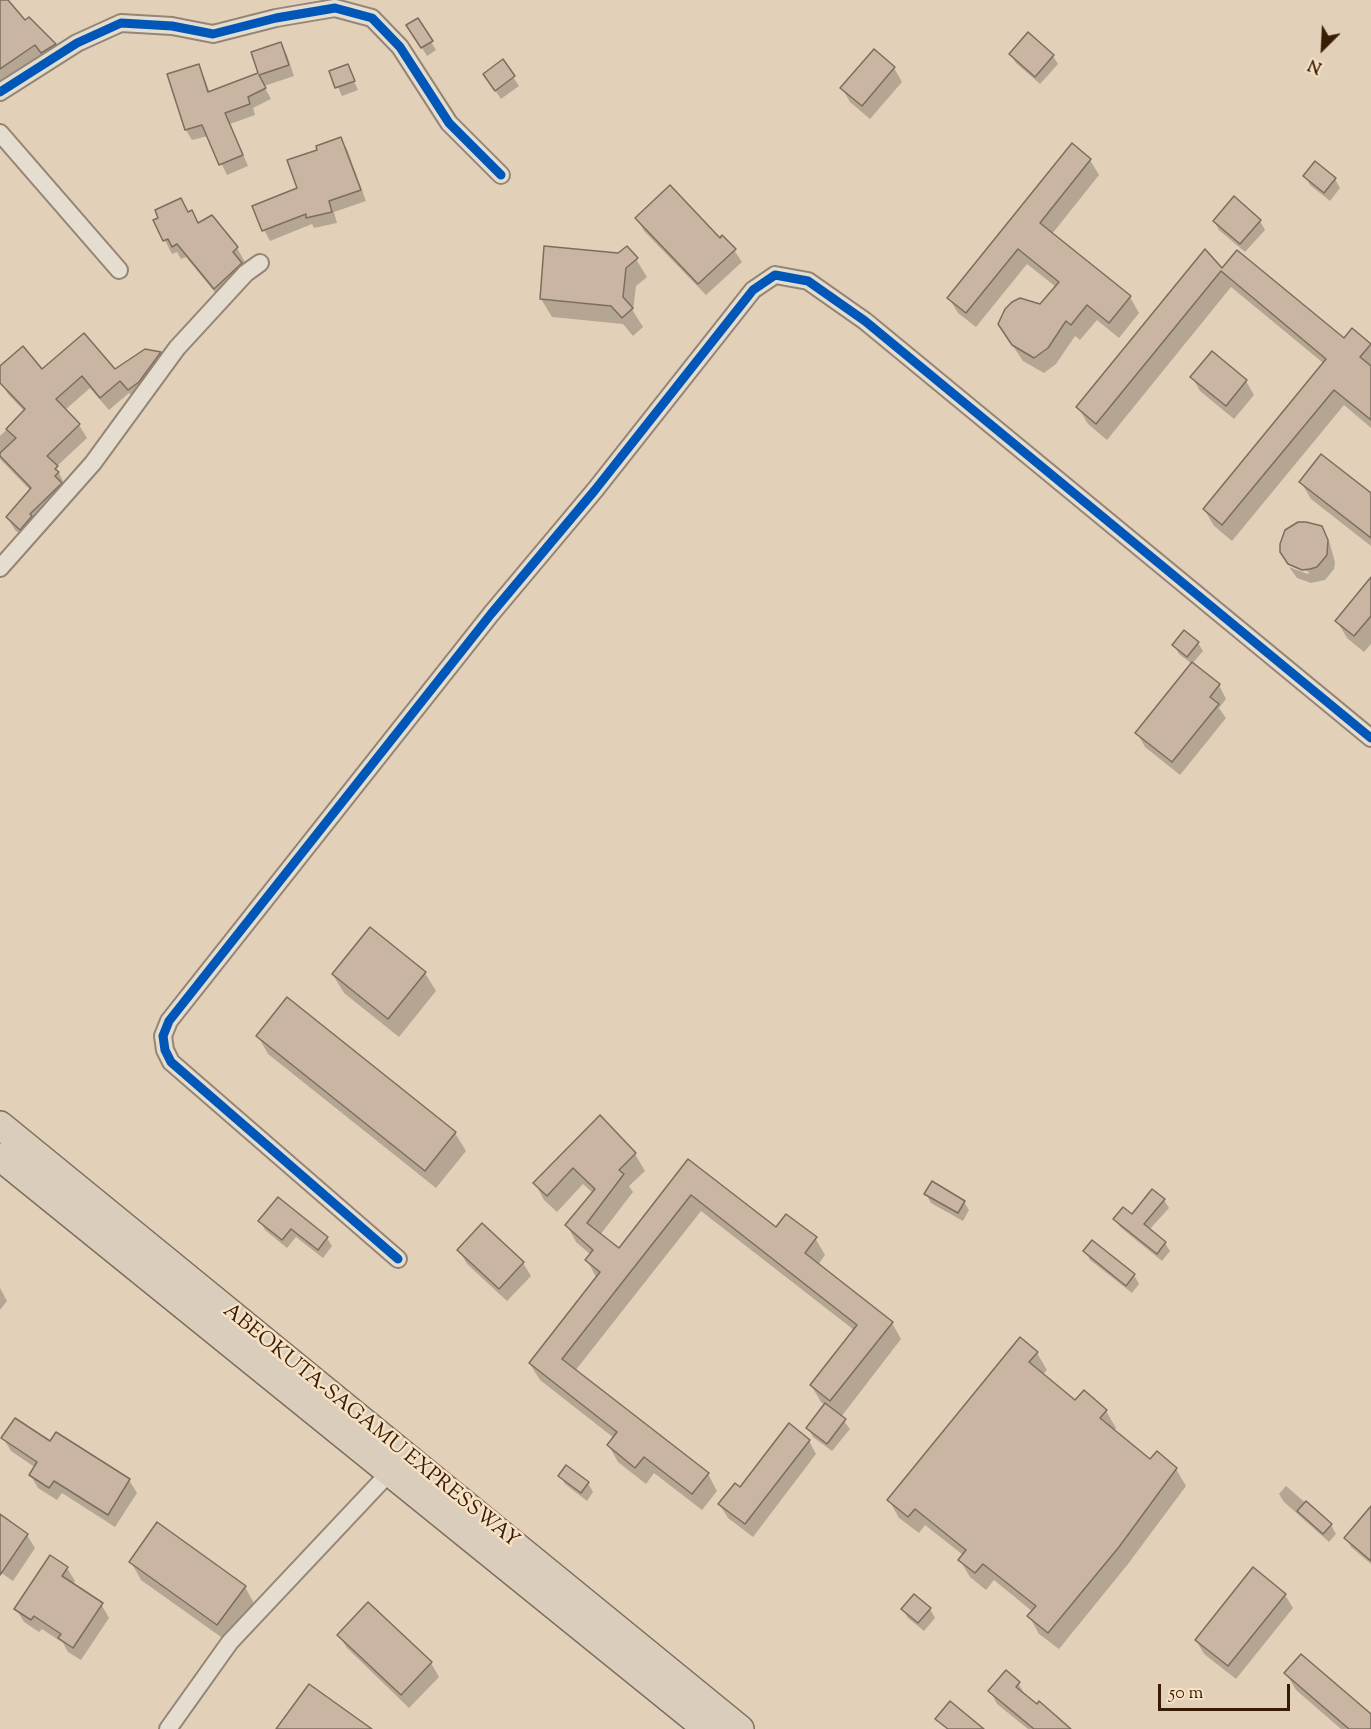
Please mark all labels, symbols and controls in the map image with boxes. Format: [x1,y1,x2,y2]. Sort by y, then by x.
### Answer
north arrow [1293,18,1353,78]
text: N [1305,52,1326,78]
street label: ABEOKUTA-SAGAMU EXPRESSWAY [217,1300,523,1554]
scale bar [1161,1672,1293,1710]
text: 50 m [1169,1681,1203,1707]

